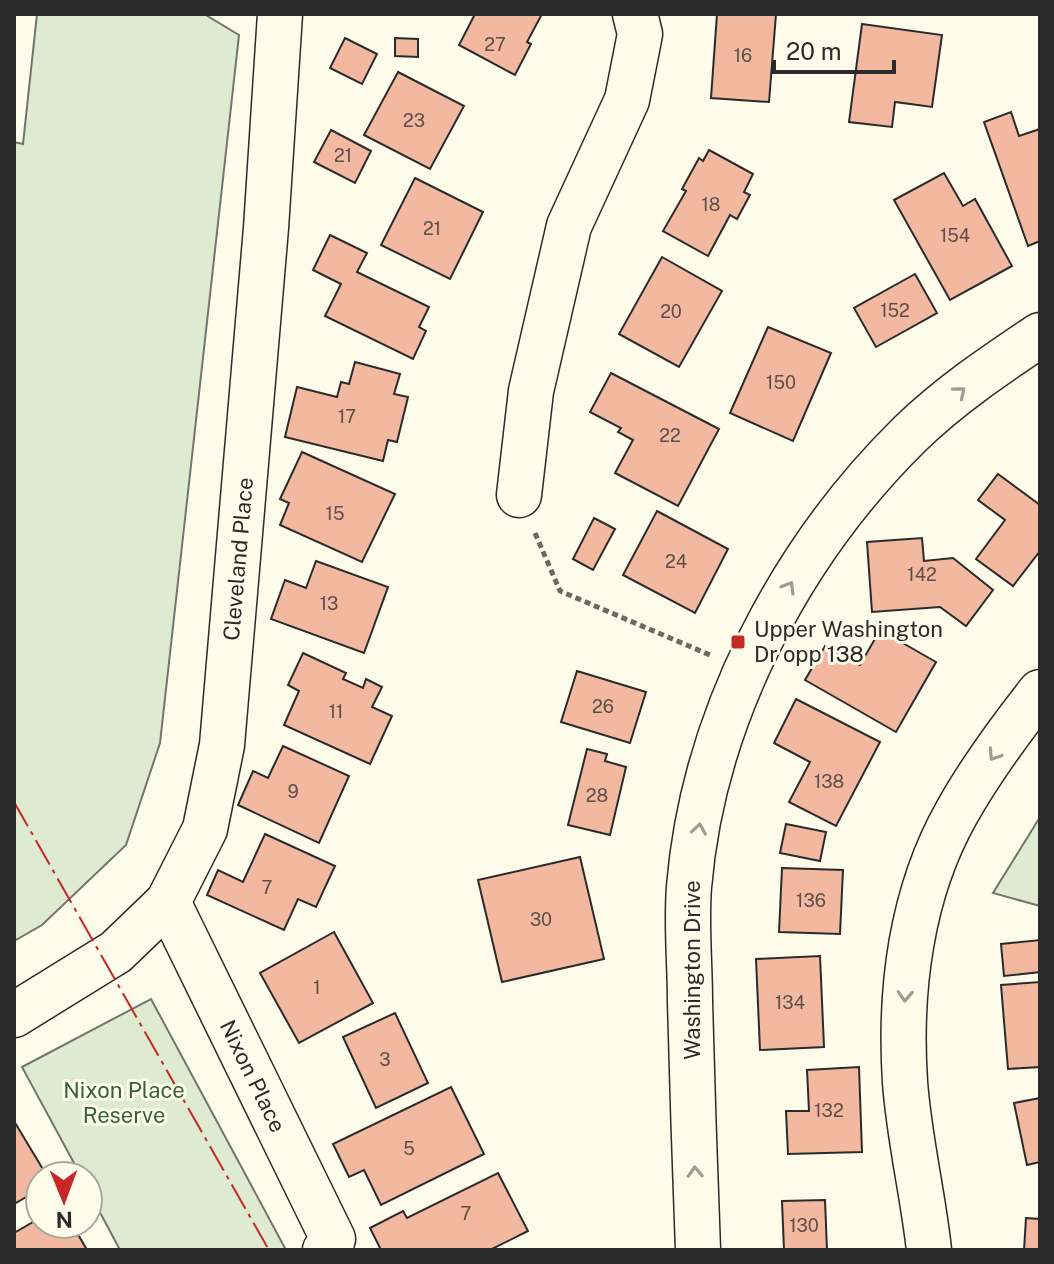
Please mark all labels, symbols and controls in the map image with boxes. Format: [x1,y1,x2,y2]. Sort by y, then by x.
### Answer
scale bar [774,24,894,74]
house number: 27 [484,34,506,55]
text: 20 m [786,37,842,65]
house number: 16 [734,45,752,66]
house number: 23 [403,110,425,131]
house number: 21 [334,145,352,166]
house number: 18 [702,194,720,215]
house number: 21 [423,218,441,239]
house number: 154 [940,225,970,246]
house number: 152 [880,300,910,321]
house number: 20 [660,301,682,322]
house number: 150 [766,372,796,393]
one-way arrow [950,387,965,402]
house number: 17 [338,406,356,427]
house number: 22 [659,425,681,446]
street label: Cleveland Place [218,476,258,642]
house number: 15 [326,503,344,524]
house number: 24 [665,551,687,572]
house number: 142 [907,564,937,585]
one-way arrow [780,581,795,596]
house number: 13 [320,593,338,614]
place label: Upper Washington Dr opp 138 [754,616,943,667]
marker: Upper Washington Dr opp 138 [729,633,747,651]
house number: 26 [592,696,614,717]
house number: 11 [329,701,343,722]
one-way arrow [988,746,1003,761]
house number: 138 [814,771,844,792]
house number: 9 [287,781,299,802]
house number: 28 [586,785,608,806]
one-way arrow [690,822,707,836]
house number: 7 [262,877,272,898]
street label: Washington Drive [679,880,705,1060]
house number: 136 [796,890,826,911]
house number: 30 [530,909,552,930]
house number: 1 [313,977,321,998]
one-way arrow [897,990,914,1003]
house number: 134 [775,992,805,1013]
street label: Nixon Place [215,1016,291,1136]
house number: 3 [379,1049,391,1070]
park label: Nixon Place Reserve [63,1077,185,1128]
house number: 132 [814,1100,844,1121]
house number: 5 [403,1138,415,1159]
north arrow [24,1160,104,1240]
one-way arrow [687,1165,704,1178]
house number: 7 [461,1203,471,1224]
text: N [56,1207,73,1233]
house number: 130 [789,1215,819,1236]

